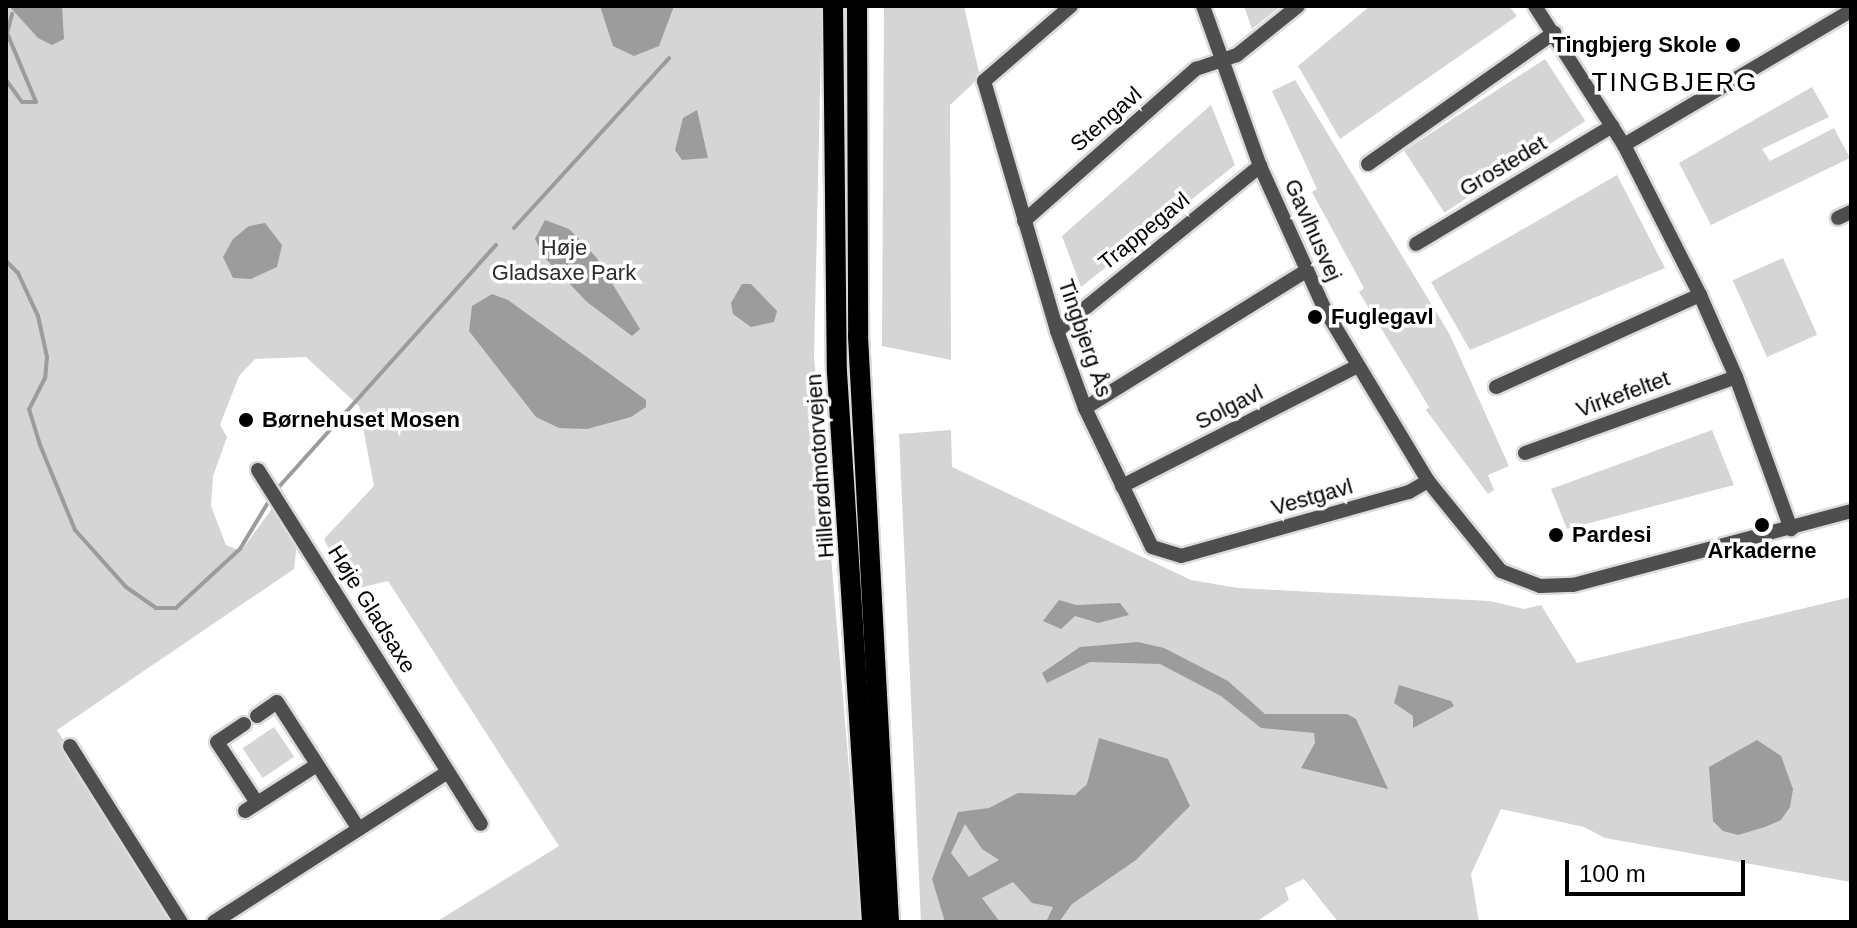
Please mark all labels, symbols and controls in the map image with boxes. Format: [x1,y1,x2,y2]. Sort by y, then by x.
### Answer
place label: Tingbjerg Skole [1552,32,1717,58]
marker: Tingbjerg Skole [1724,36,1742,54]
district label: TINGBJERG [1592,67,1758,99]
street label: Stengavl [1065,81,1147,157]
street label: Grostedet [1455,130,1551,202]
street label: Gavlhusvej [1279,175,1347,285]
street label: Trappegavl [1093,186,1195,276]
park label: Høje Gladsaxe Park [492,234,636,286]
street label: Tingbjerg Ås [1053,276,1117,400]
place label: Fuglegavl [1331,304,1434,330]
marker: Fuglegavl [1306,308,1324,326]
street label: Virkefeltet [1573,365,1673,423]
street label: Hillerødmotorvejen [800,373,840,559]
street label: Solgavl [1191,379,1267,435]
place label: Børnehuset Mosen [262,407,460,433]
marker: Børnehuset Mosen [237,411,255,429]
street label: Vestgavl [1268,473,1356,521]
marker: Arkaderne [1753,516,1771,534]
place label: Pardesi [1572,522,1651,548]
marker: Pardesi [1547,526,1565,544]
place label: Arkaderne [1708,538,1816,564]
street label: Høje Gladsaxe [322,540,422,678]
scale bar [1569,844,1749,894]
text: 100 m [1579,860,1646,887]

